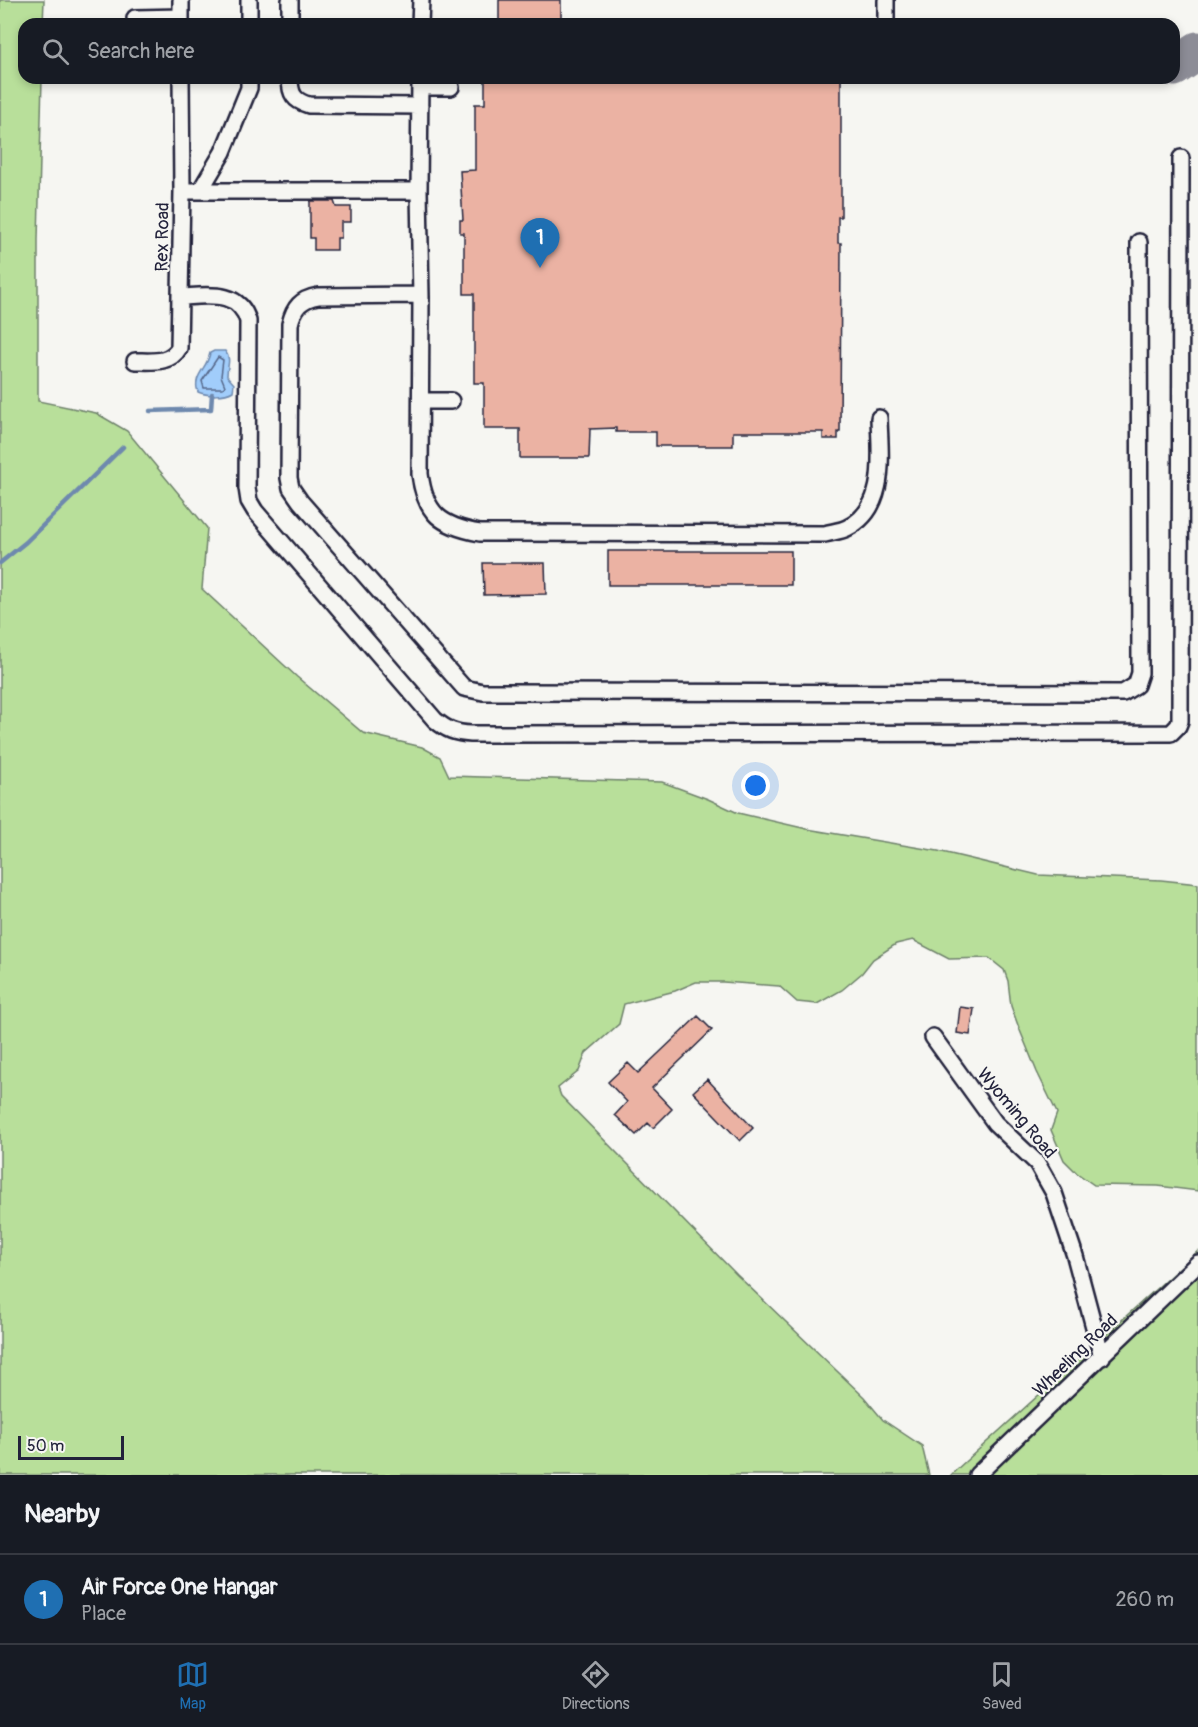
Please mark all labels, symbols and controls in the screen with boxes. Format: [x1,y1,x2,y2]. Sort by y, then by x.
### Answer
search box [18,18,1180,84]
icon: search [39,35,72,68]
text: Search here [87,37,194,65]
street label: Rex Road [150,202,175,272]
pin: 1 [520,218,560,268]
your location [741,771,770,800]
street label: Wyoming Road [972,1063,1061,1163]
street label: Wheeling Road [1028,1309,1123,1402]
scale bar [18,1433,124,1460]
text: 50 m [27,1436,64,1456]
text: Nearby [24,1498,100,1530]
text: Air Force One Hangar [81,1573,278,1601]
text: 1 [40,1587,47,1612]
text: 260 m [1115,1587,1174,1612]
text: Place [81,1601,126,1626]
tab: Map [176,1658,209,1714]
tab: Directions [562,1658,630,1714]
tab: Saved [982,1658,1022,1714]

